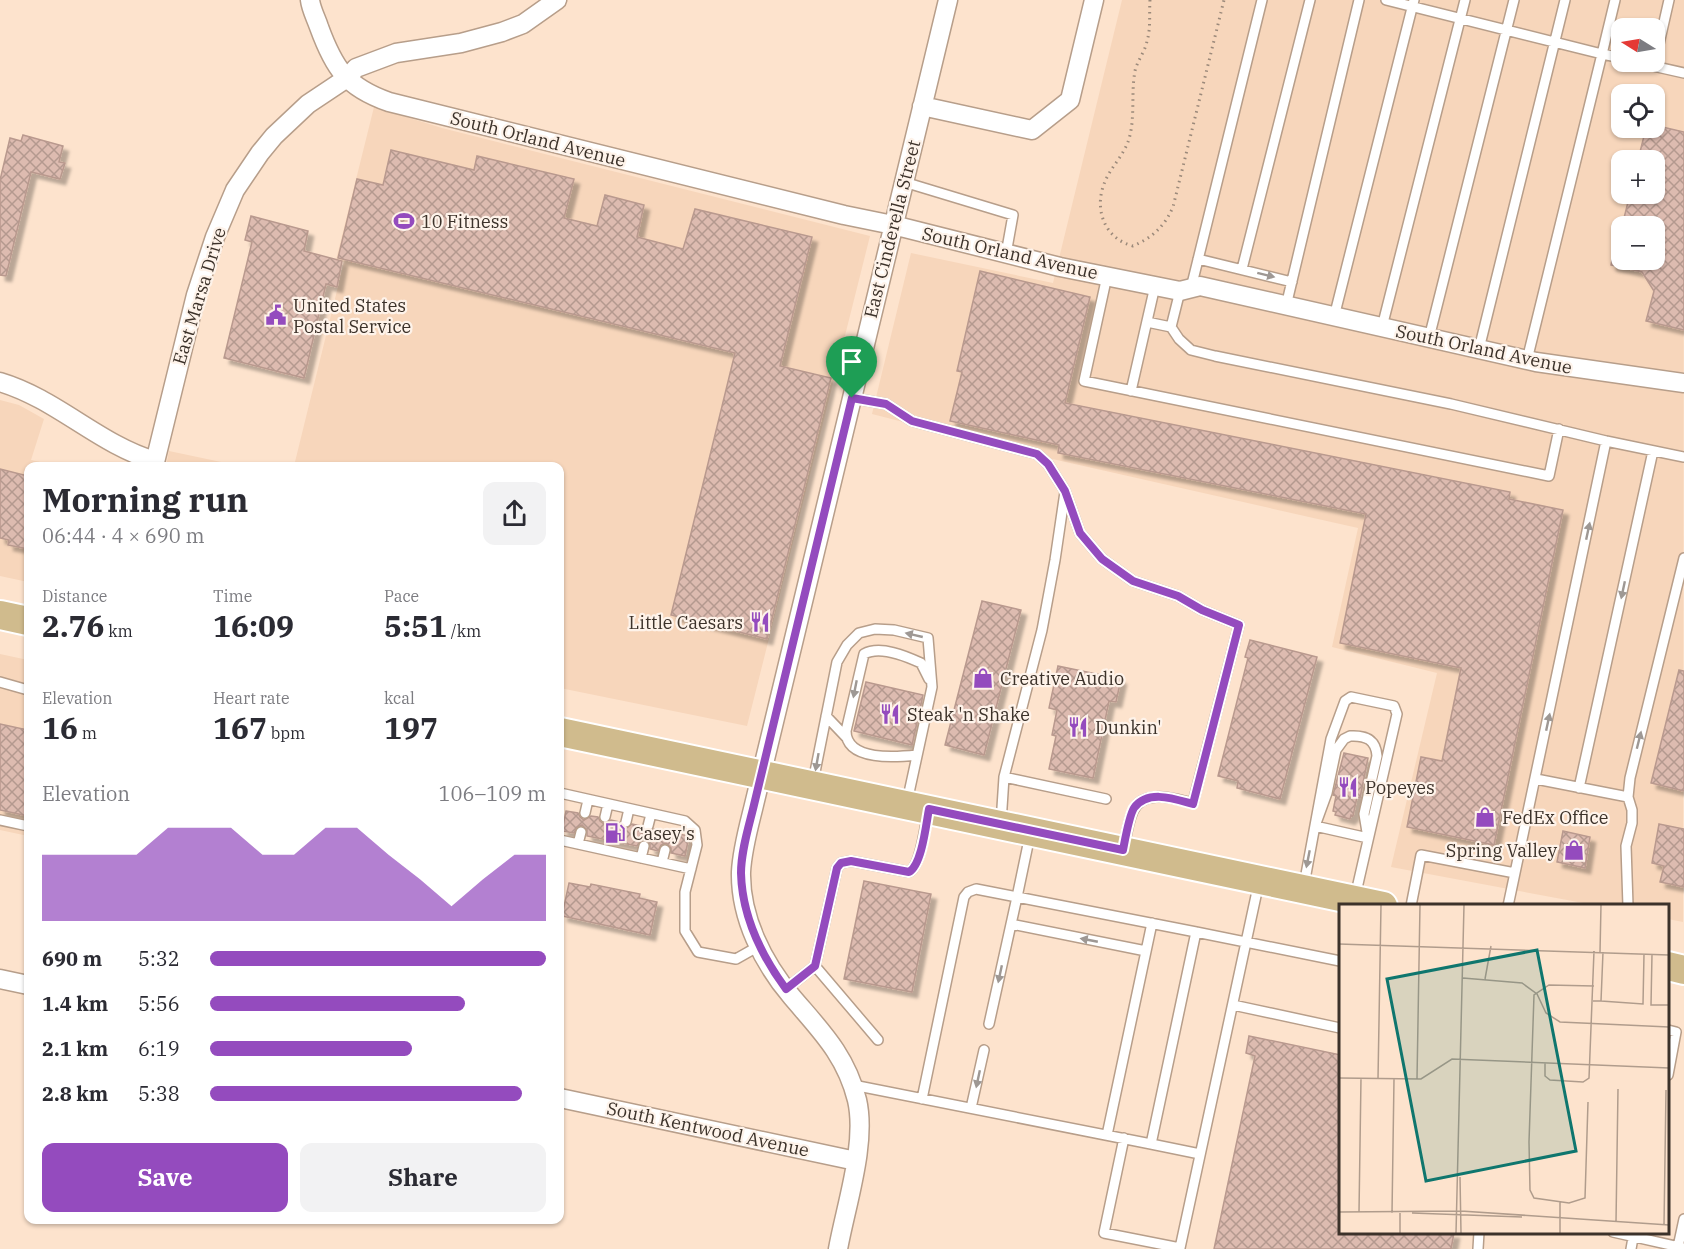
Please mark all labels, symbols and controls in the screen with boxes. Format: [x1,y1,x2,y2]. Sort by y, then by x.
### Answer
north arrow [1611,18,1665,72]
map controls [1611,18,1665,270]
button: locate [1611,84,1665,138]
street label: South Orland Avenue [448,106,628,172]
street label: East Cinderella Street [859,137,925,321]
button: + [1611,150,1665,204]
sports icon: 10 Fitness [392,209,416,233]
place label: 10 Fitness [421,210,508,233]
button: − [1611,216,1665,270]
street label: South Orland Avenue [920,222,1100,284]
street label: East Marsa Drive [167,225,231,367]
one-way arrow [1256,271,1275,281]
place label: United States Postal Service [293,294,411,338]
public building icon: United States Postal Service [264,303,288,327]
street label: South Orland Avenue [1394,319,1574,379]
pin [826,336,877,398]
icon: arrive [835,345,868,378]
text: Morning run [42,478,248,521]
button: share [483,482,546,545]
text: 06:44 · 4 × 690 m [42,522,205,549]
one-way arrow [1583,522,1593,540]
one-way arrow [1618,581,1627,600]
text: Distance [42,586,107,606]
text: Time [213,586,252,606]
text: Pace [384,586,419,606]
text: 2.76 [42,606,104,645]
text: 16:09 [213,606,294,645]
text: 5:51 [384,606,447,645]
restaurant icon: Little Caesars [748,610,772,634]
place label: Little Caesars [629,611,743,634]
text: km [104,621,133,641]
text: /km [447,621,481,641]
one-way arrow [905,629,923,639]
shop icon: Creative Audio [971,666,995,690]
place label: Creative Audio [1000,667,1124,690]
one-way arrow [850,679,859,698]
text: Elevation [42,688,112,708]
text: Heart rate [213,688,290,708]
text: kcal [384,688,415,708]
restaurant icon: Steak 'n Shake [878,702,902,726]
place label: Steak 'n Shake [907,703,1030,726]
text: 16 [42,708,78,747]
text: 167 [213,708,267,747]
text: 197 [384,708,438,747]
one-way arrow [1543,712,1553,731]
restaurant icon: Dunkin' [1066,715,1090,739]
place label: Dunkin' [1095,716,1162,739]
text: m [78,723,97,743]
text: bpm [267,723,305,743]
one-way arrow [1635,730,1645,749]
one-way arrow [812,753,821,772]
restaurant icon: Popeyes [1336,775,1360,799]
place label: Popeyes [1365,776,1435,799]
text: Elevation [42,780,130,807]
text: 106–109 m [439,780,546,807]
shop icon: FedEx Office [1473,805,1497,829]
place label: FedEx Office [1502,806,1608,829]
fuel station icon: Casey's [603,821,627,845]
place label: Casey's [632,822,695,845]
shop icon: Spring Valley [1562,838,1586,862]
place label: Spring Valley [1446,839,1557,862]
one-way arrow [1304,850,1313,869]
inset map [1339,904,1669,1234]
one-way arrow [1079,935,1098,944]
text: 690 m [42,945,102,972]
text: 5:32 [138,945,180,972]
one-way arrow [995,965,1005,983]
text: 1.4 km [42,990,108,1017]
text: 5:56 [138,990,180,1017]
text: 2.1 km [42,1035,108,1062]
text: 6:19 [138,1035,180,1062]
one-way arrow [972,1070,982,1088]
text: 2.8 km [42,1080,108,1107]
text: 5:38 [138,1080,180,1107]
street label: South Kentwood Avenue [605,1096,811,1162]
button: Save [42,1143,288,1212]
button: Share [300,1143,546,1212]

